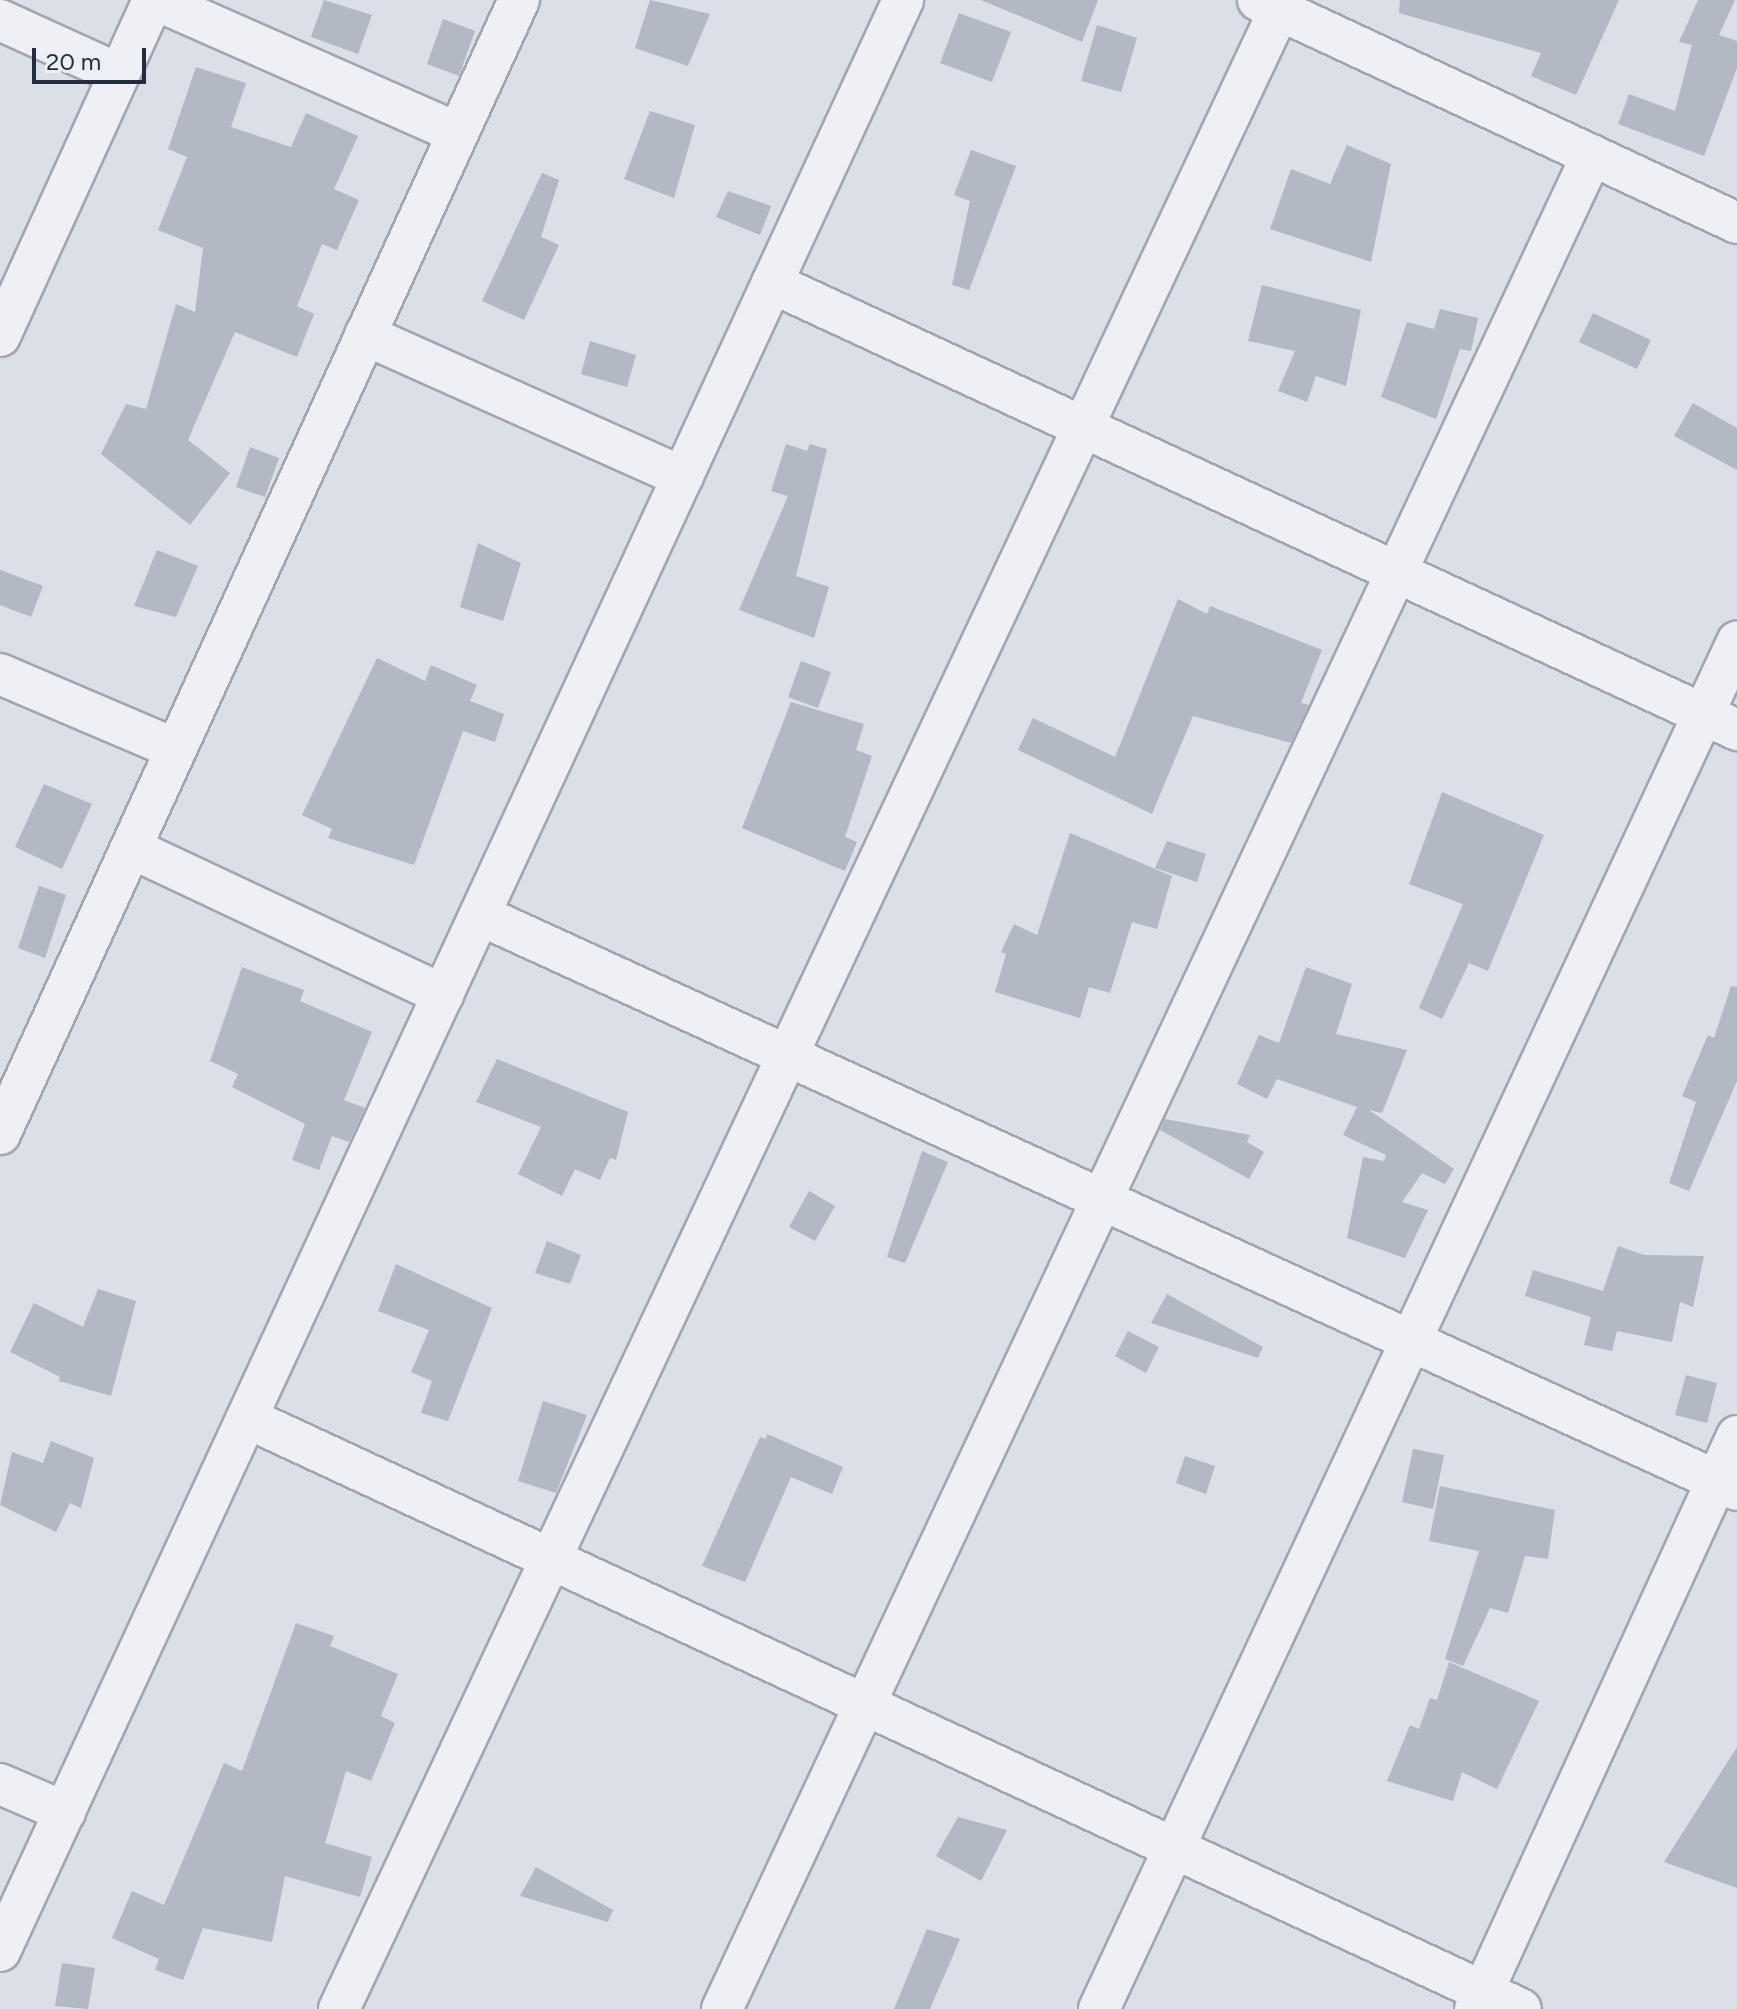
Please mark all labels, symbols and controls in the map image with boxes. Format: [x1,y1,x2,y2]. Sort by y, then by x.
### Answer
scale bar [36,32,150,82]
text: 20 m [46,47,101,76]

